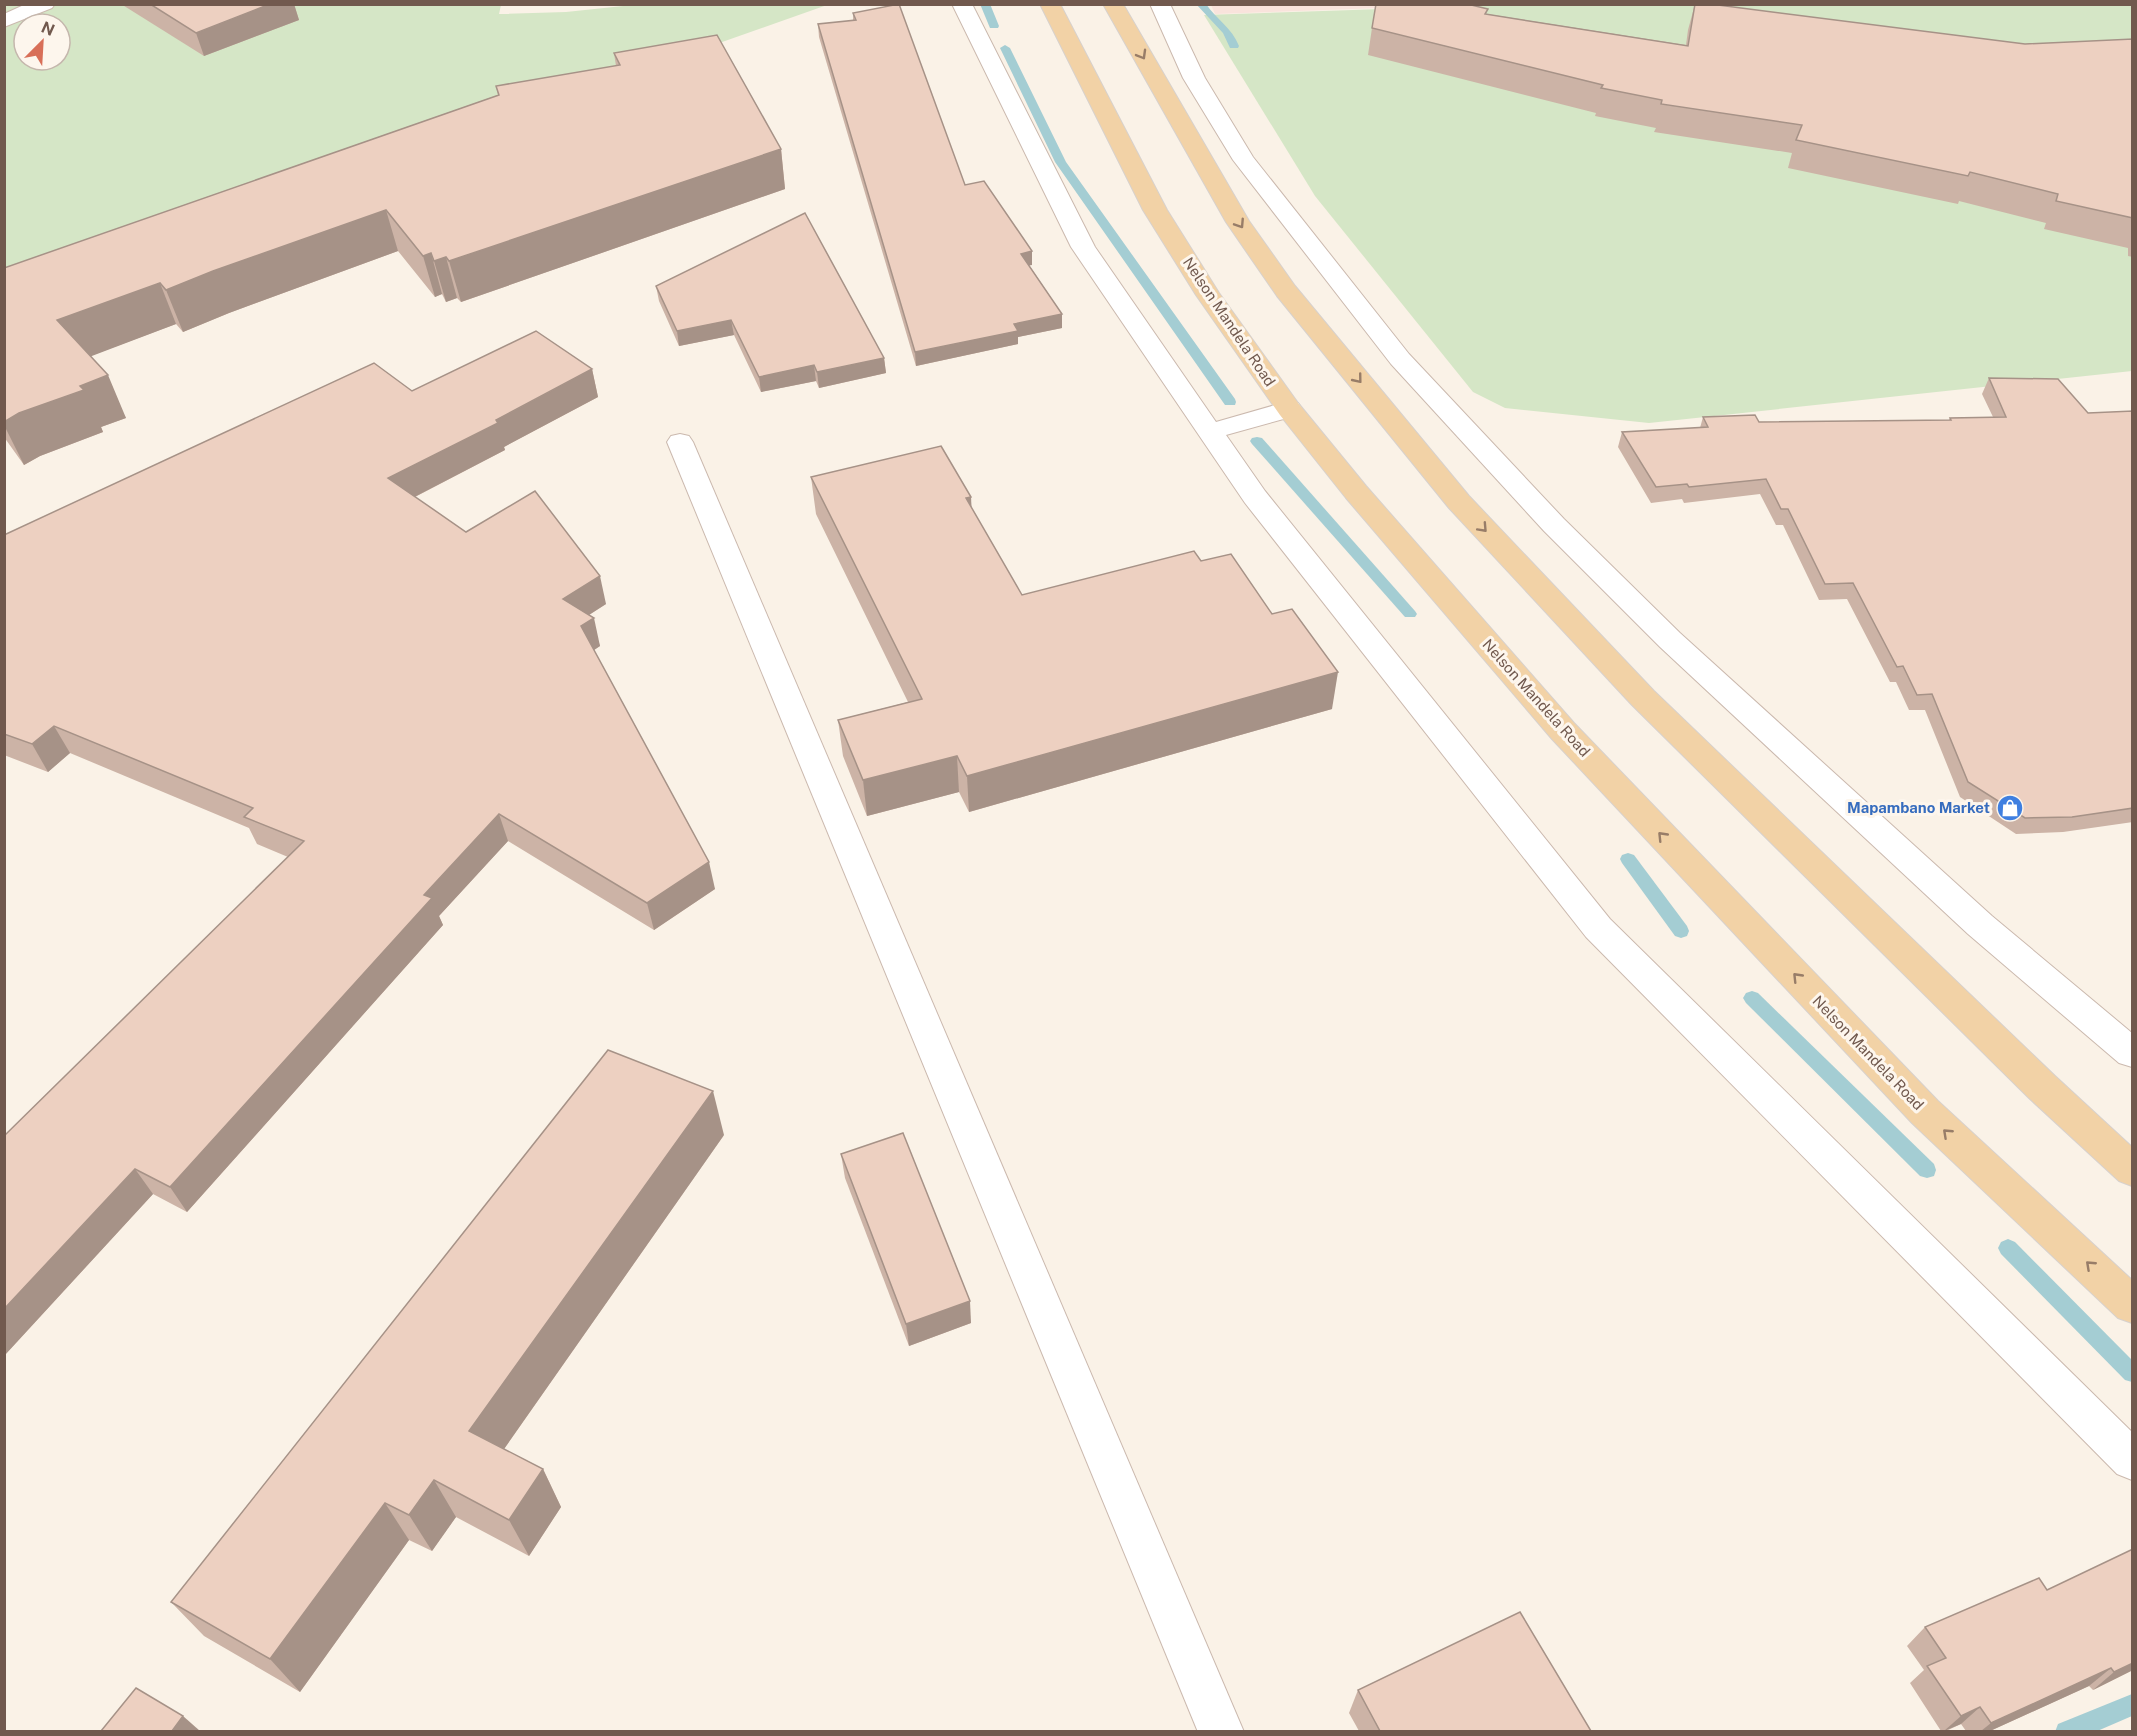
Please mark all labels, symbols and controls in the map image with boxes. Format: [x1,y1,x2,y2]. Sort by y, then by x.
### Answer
north arrow [12,12,72,72]
text: N [38,18,57,40]
one-way arrow [1135,49,1146,59]
one-way arrow [1233,217,1244,228]
street label: Nelson Mandela Road [1180,254,1279,389]
one-way arrow [1351,372,1362,383]
one-way arrow [1476,521,1487,532]
street label: Nelson Mandela Road [1479,636,1594,760]
shop icon: Mapambano Market [1995,793,2025,823]
place label: Mapambano Market [1847,799,1990,816]
one-way arrow [1659,832,1670,843]
one-way arrow [1793,974,1804,985]
street label: Nelson Mandela Road [1809,992,1927,1113]
one-way arrow [1943,1129,1954,1140]
one-way arrow [2086,1261,2096,1272]

